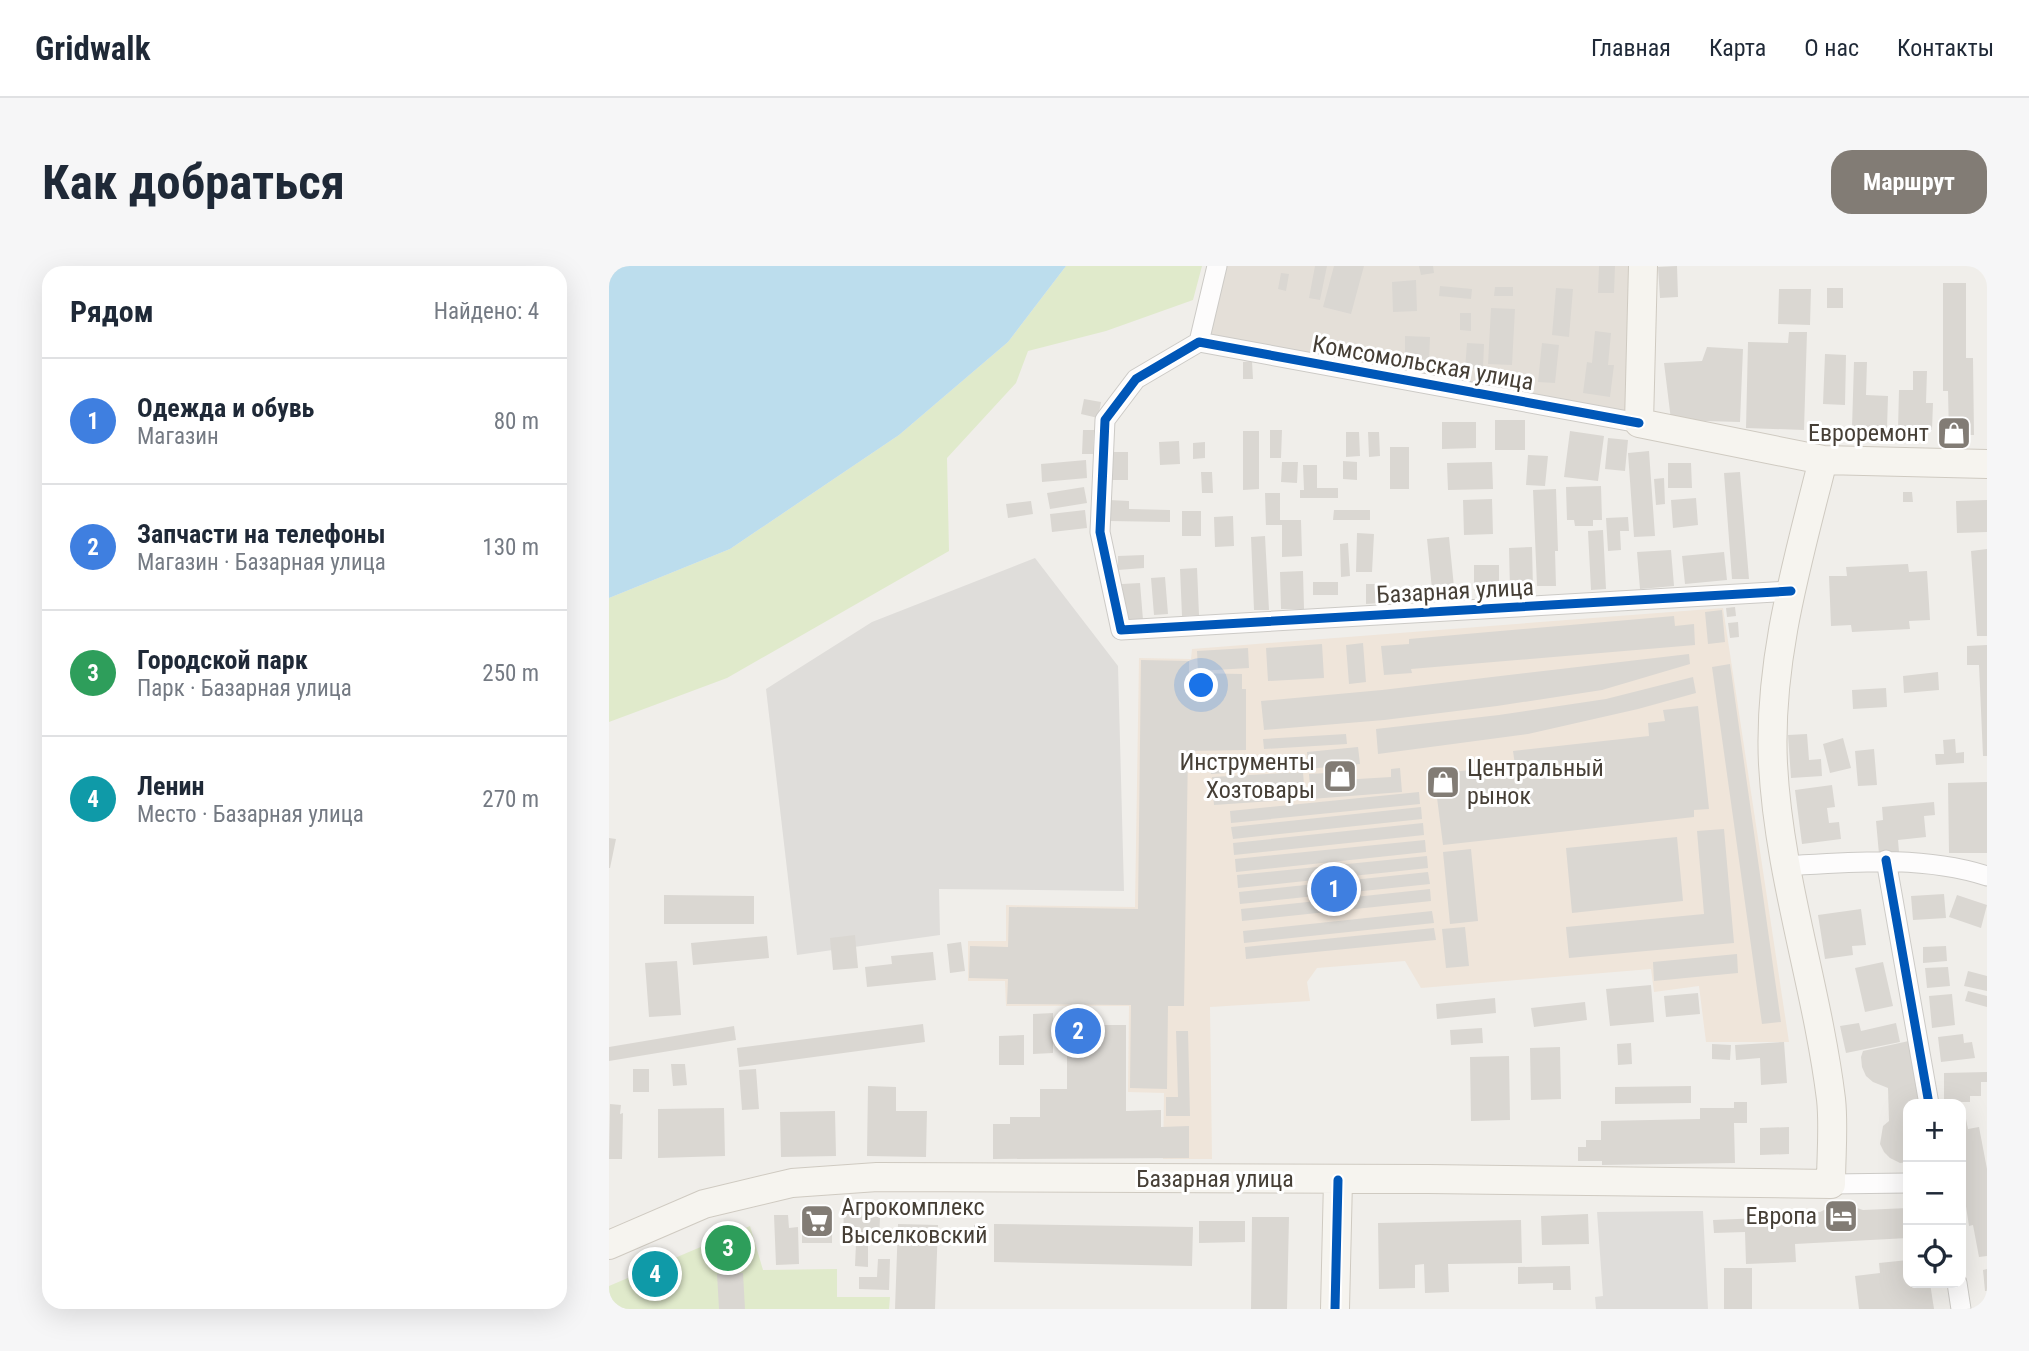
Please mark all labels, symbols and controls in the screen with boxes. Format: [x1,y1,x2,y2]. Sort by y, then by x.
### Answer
text: Gridwalk [35,29,150,68]
text: Главная [1591,34,1671,62]
text: Карта [1709,34,1766,62]
text: О нас [1804,34,1859,62]
text: Контакты [1897,34,1994,62]
button: Маршрут [1831,150,1987,214]
text: Как добраться [42,154,345,211]
text: Рядом [70,294,154,329]
text: Найдено: 4 [434,298,539,325]
street label: Комсомольская улица [1310,330,1536,396]
text: Одежда и обувь [137,393,314,423]
text: 1 [87,408,99,435]
text: 80 m [494,408,539,435]
shop icon: Евроремонт [1935,414,1973,452]
place label: Евроремонт [1808,419,1929,447]
text: Магазин [137,423,219,450]
text: Запчасти на телефоны [137,519,386,549]
text: 2 [87,534,99,561]
text: 130 m [482,534,539,561]
text: Магазин · Базарная улица [137,549,386,576]
street label: Базарная улица [1376,573,1534,609]
text: Городской парк [137,645,308,675]
text: 3 [87,660,99,687]
text: 250 m [482,660,539,687]
your location [1184,668,1218,702]
text: Парк · Базарная улица [137,675,352,702]
place label: Инструменты Хозтовары [1179,748,1315,804]
place label: Центральный рынок [1467,754,1604,810]
shop icon: Инструменты Хозтовары [1321,757,1359,795]
shop icon: Центральный рынок [1424,763,1462,801]
text: Ленин [137,771,204,801]
text: 4 [87,786,99,813]
text: 270 m [482,786,539,813]
text: Место · Базарная улица [137,801,364,828]
pin: 1 [1311,863,1357,915]
pin: 2 [1055,1005,1101,1057]
map controls [1903,1099,1966,1288]
button: + [1903,1099,1966,1162]
button: − [1903,1162,1966,1225]
street label: Базарная улица [1136,1165,1294,1193]
place label: Агрокомплекс Выселковский [841,1193,987,1249]
hotel icon: Европа [1822,1197,1860,1235]
supermarket icon: Агрокомплекс Выселковский [798,1202,836,1240]
place label: Европа [1745,1202,1817,1230]
pin: 3 [705,1222,751,1274]
button: locate [1903,1225,1966,1288]
pin: 4 [632,1248,678,1300]

